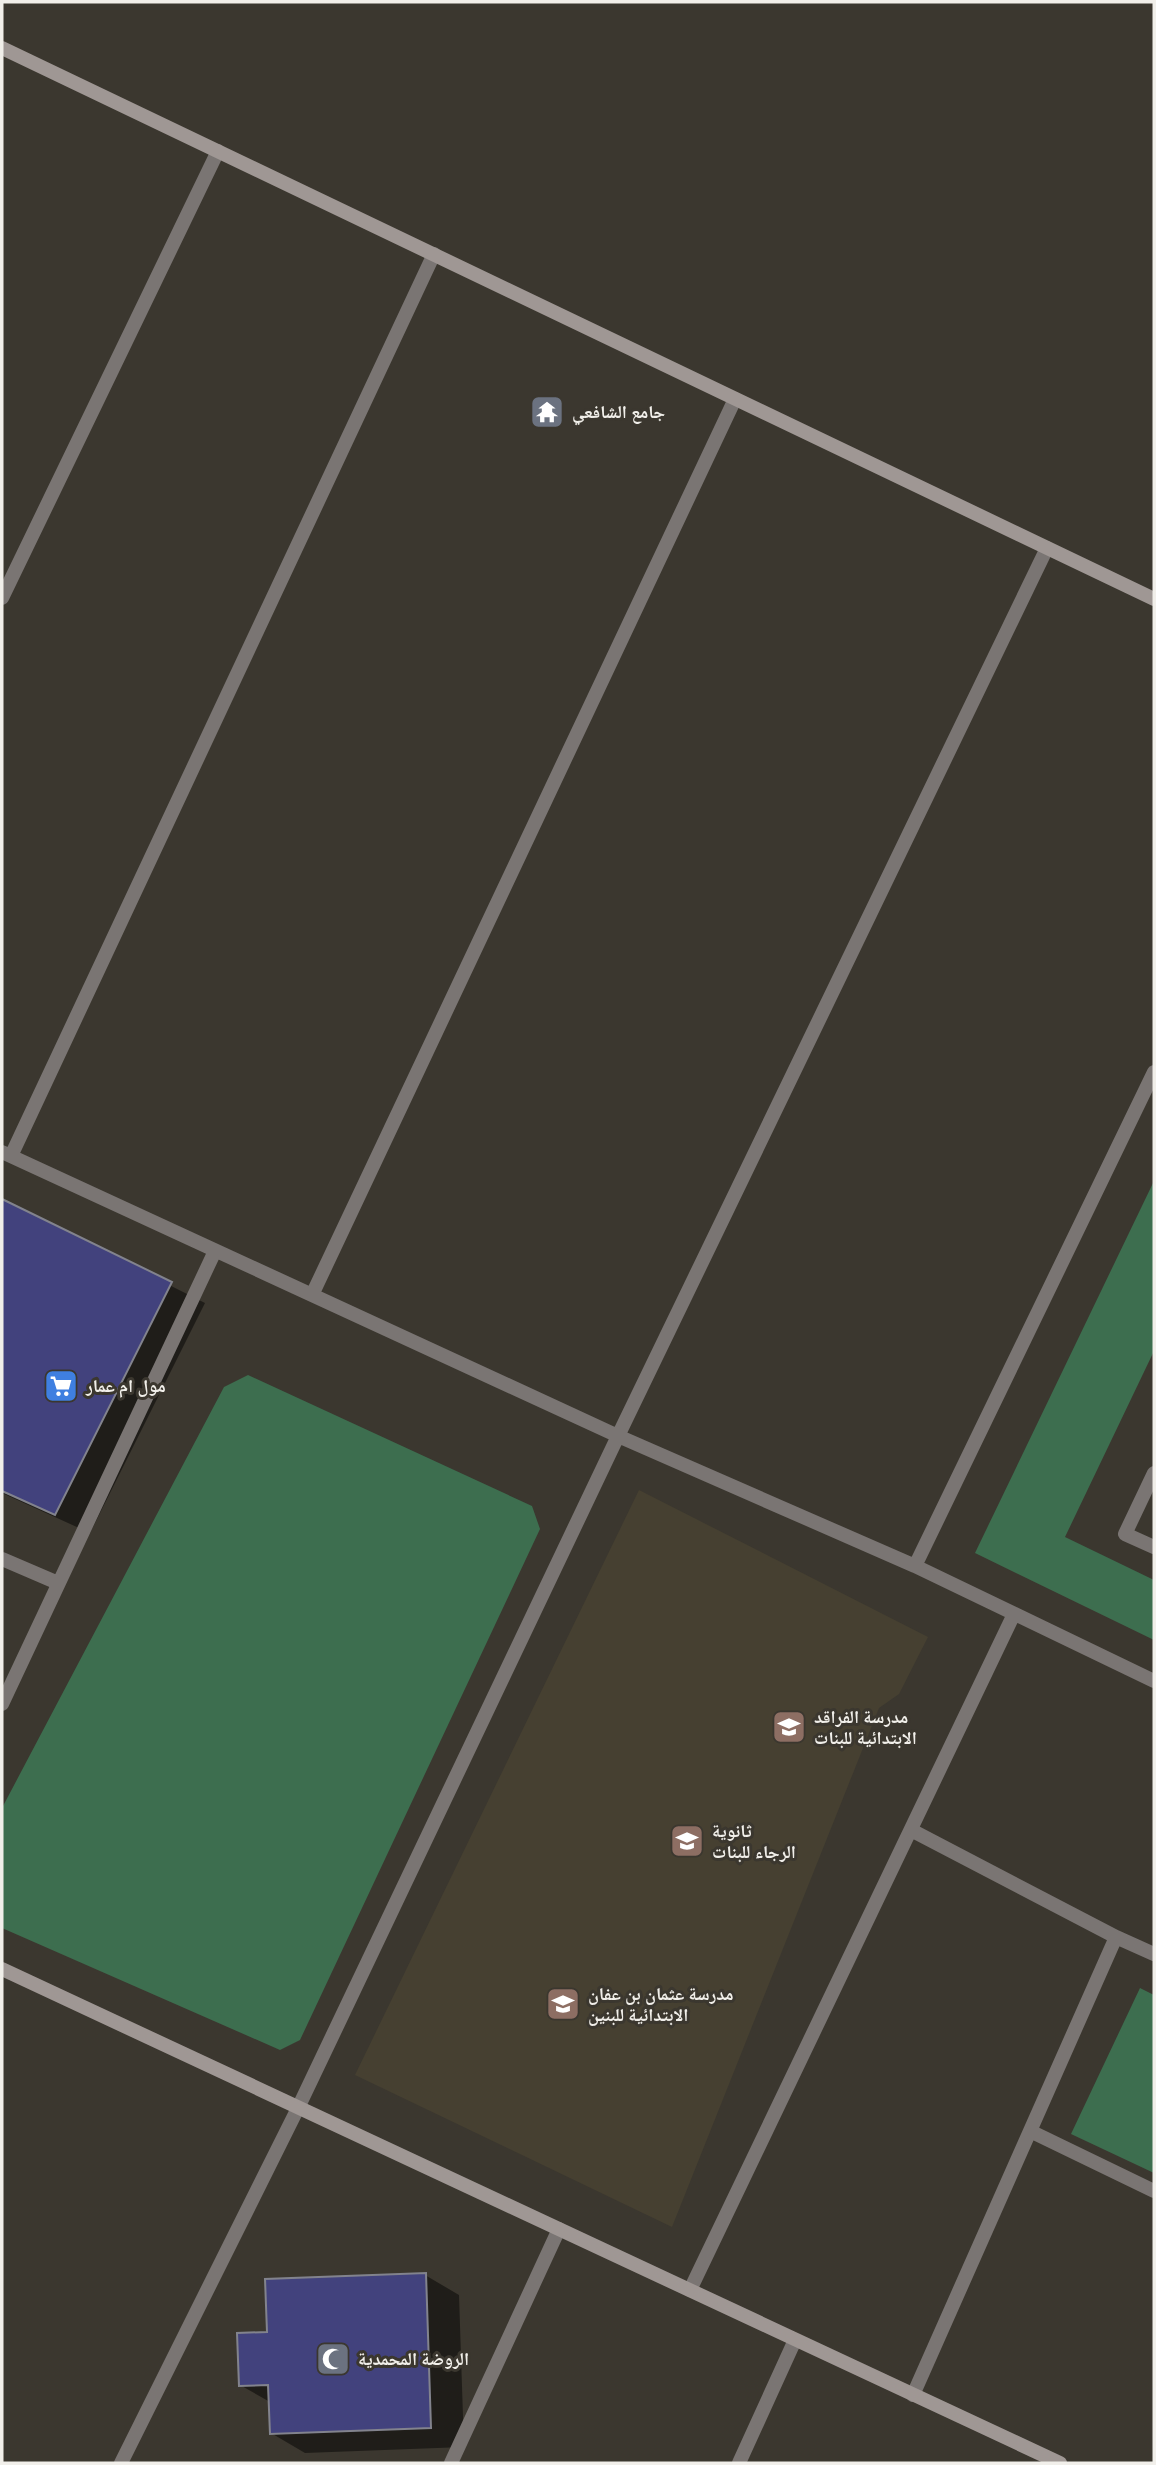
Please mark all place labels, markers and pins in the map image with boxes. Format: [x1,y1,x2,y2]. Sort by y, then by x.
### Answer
temple icon: جامع الشافعي [528,393,566,431]
place label: جامع الشافعي [572,401,665,426]
supermarket icon: مول ام عمار [42,1367,80,1405]
place label: مول ام عمار [85,1375,166,1398]
place label: مدرسة الفراقد الابتدائية للبنات [814,1706,917,1749]
school or university icon: مدرسة الفراقد الابتدائية للبنات [770,1708,808,1746]
place label: ثانوية الرجاء للبنات [712,1820,796,1863]
school or university icon: ثانوية الرجاء للبنات [668,1822,706,1860]
place label: مدرسة عثمان بن عفان الابتدائية للبنين [588,1983,734,2026]
school or university icon: مدرسة عثمان بن عفان الابتدائية للبنين [544,1985,582,2023]
mosque icon: الروضة المحمدية [314,2340,352,2378]
place label: الروضة المحمدية [358,2348,469,2370]

